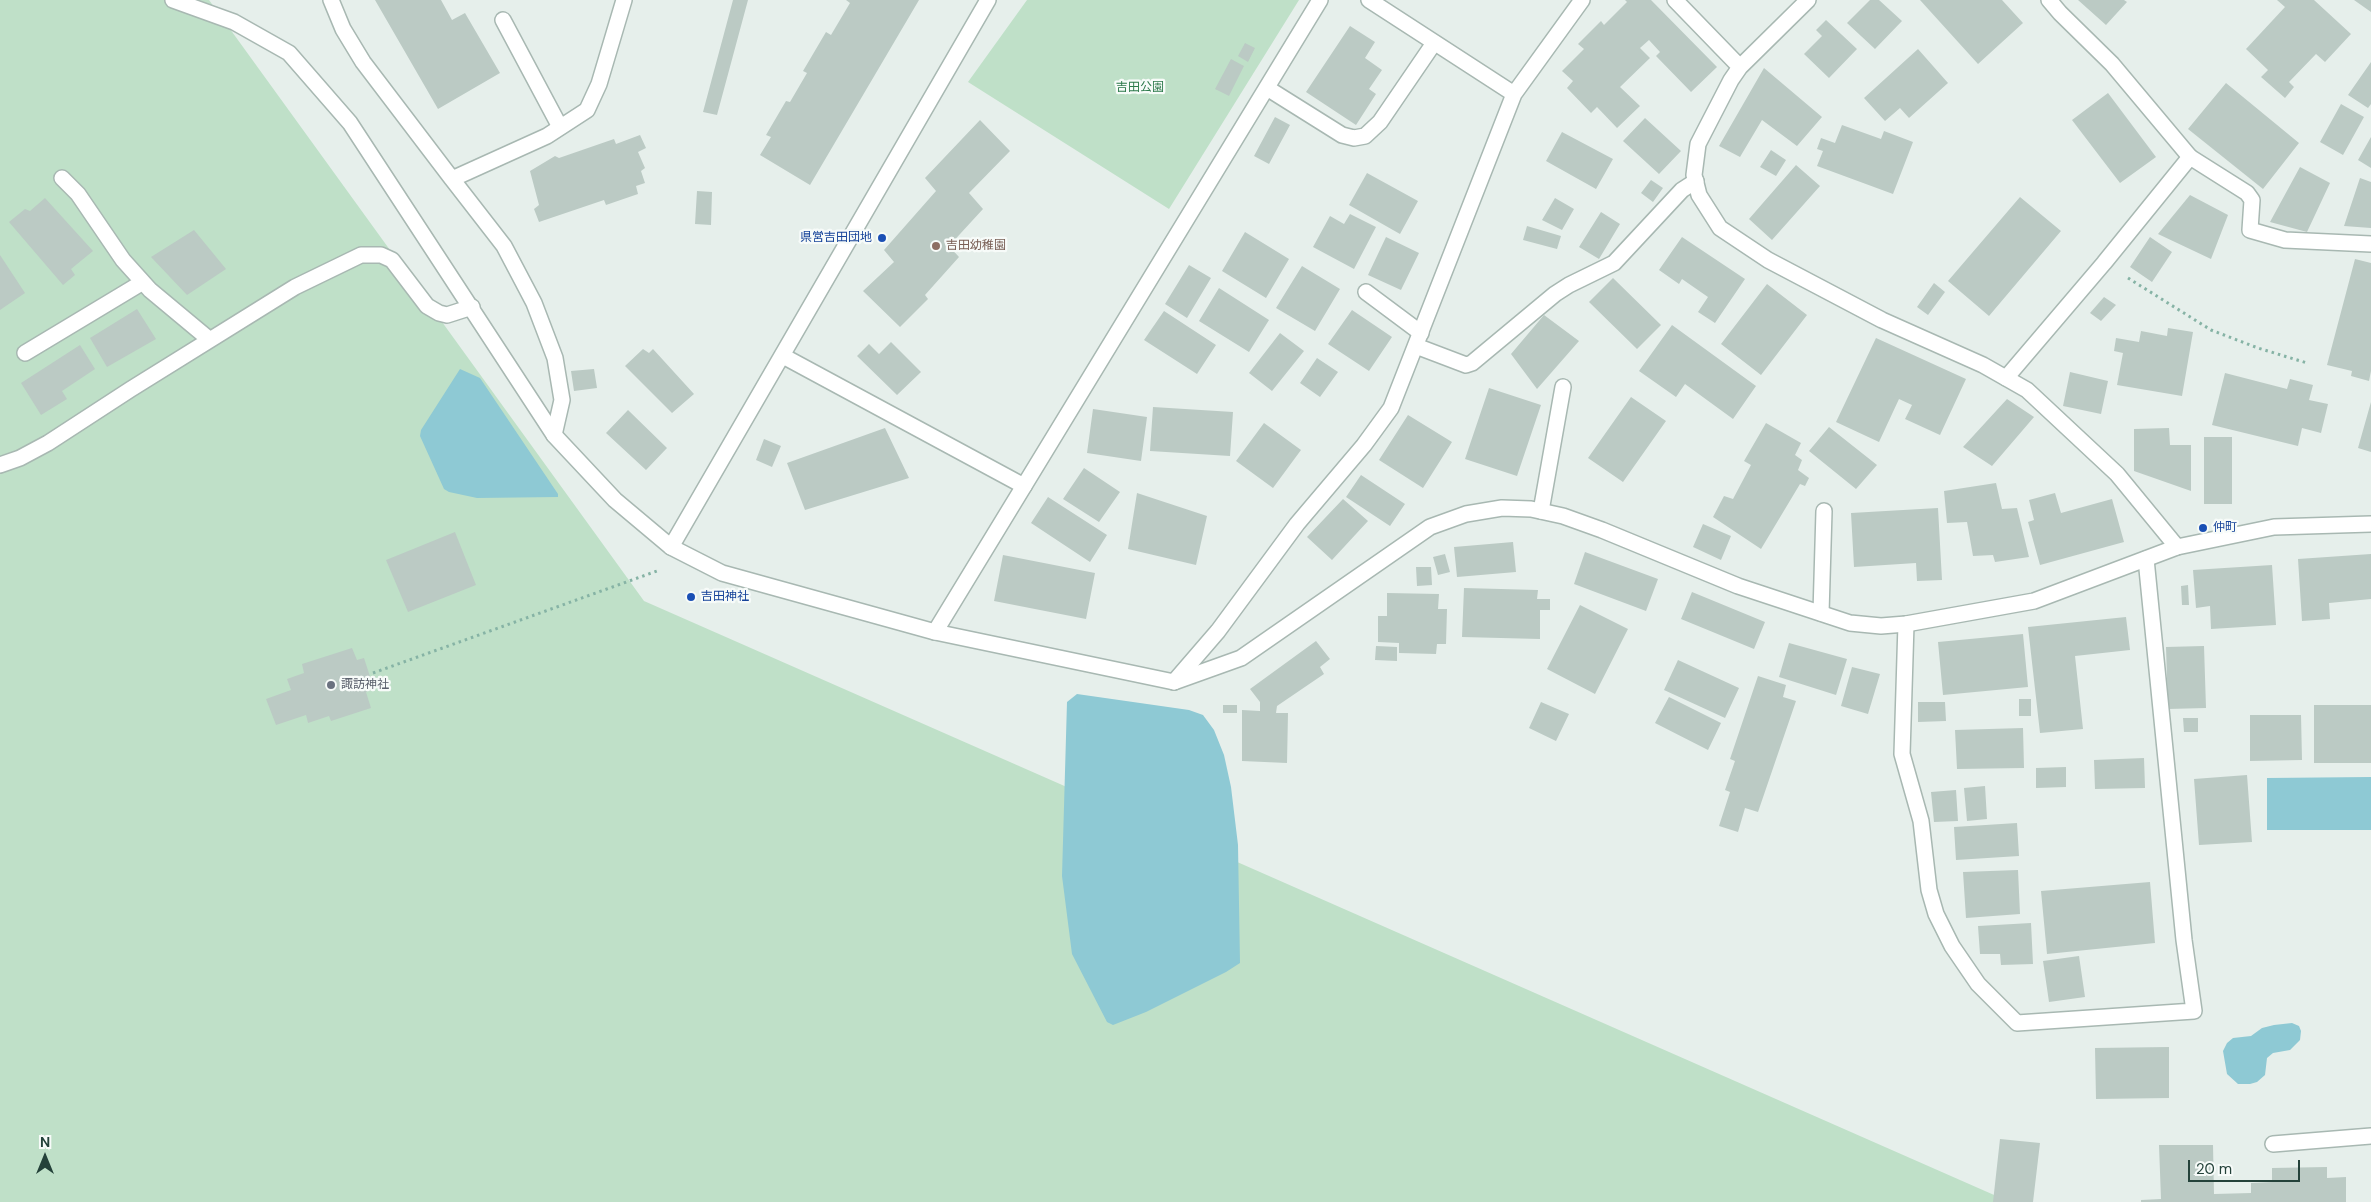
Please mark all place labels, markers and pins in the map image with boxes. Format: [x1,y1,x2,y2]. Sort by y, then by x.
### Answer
place label: 県営吉田団地 [800,231,872,245]
marker: 県営吉田団地 [876,232,888,244]
place label: 吉田幼稚園 [946,239,1006,253]
marker: 吉田幼稚園 [930,240,942,252]
place label: 仲町 [2213,521,2237,535]
marker: 仲町 [2197,522,2209,534]
place label: 吉田神社 [701,590,749,604]
marker: 吉田神社 [685,591,697,603]
place label: 諏訪神社 [341,678,389,692]
marker: 諏訪神社 [325,679,337,691]

